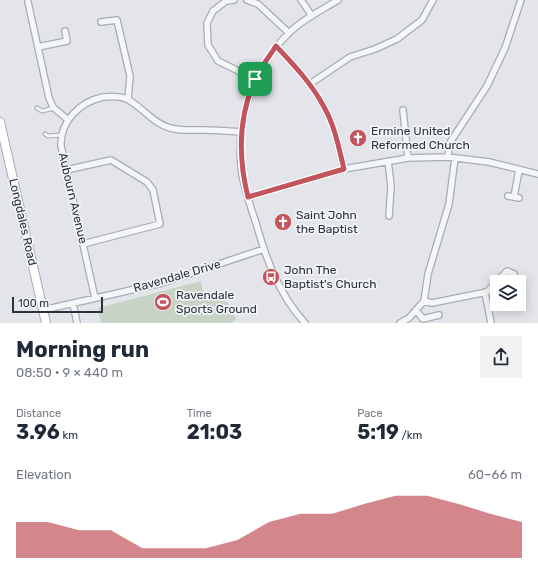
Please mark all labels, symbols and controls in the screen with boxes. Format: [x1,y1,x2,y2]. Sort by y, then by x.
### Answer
pin [238,62,272,96]
icon: arrive [244,68,266,90]
place label: Ermine United Reformed Church [371,124,470,152]
church icon: Ermine United Reformed Church [348,128,368,148]
street label: Aubourn Avenue [56,151,90,245]
street label: Longdales Road [6,177,40,267]
place label: Saint John the Baptist [296,208,358,236]
church icon: Saint John the Baptist [273,212,293,232]
street label: Ravendale Drive [132,257,222,295]
place label: John The Baptist's Church [284,263,376,291]
bus stop icon: John The Baptist's Church [261,267,281,287]
map controls [490,275,526,311]
button: layers [490,275,526,311]
place label: Ravendale Sports Ground [176,288,257,316]
sports icon: Ravendale Sports Ground [153,292,173,312]
scale bar [12,295,103,314]
text: 100 m [18,297,49,310]
text: Morning run [16,336,149,363]
button: share [480,336,522,378]
text: 08:50 · 9 × 440 m [16,365,123,380]
text: Distance [16,407,61,420]
text: Time [187,407,212,420]
text: Pace [357,407,383,420]
text: 3.96 [16,420,60,444]
text: 21:03 [187,420,242,444]
text: 5:19 [357,420,399,444]
text: km [60,429,78,442]
text: /km [399,429,422,442]
text: Elevation [16,467,72,482]
text: 60–66 m [468,467,522,482]

